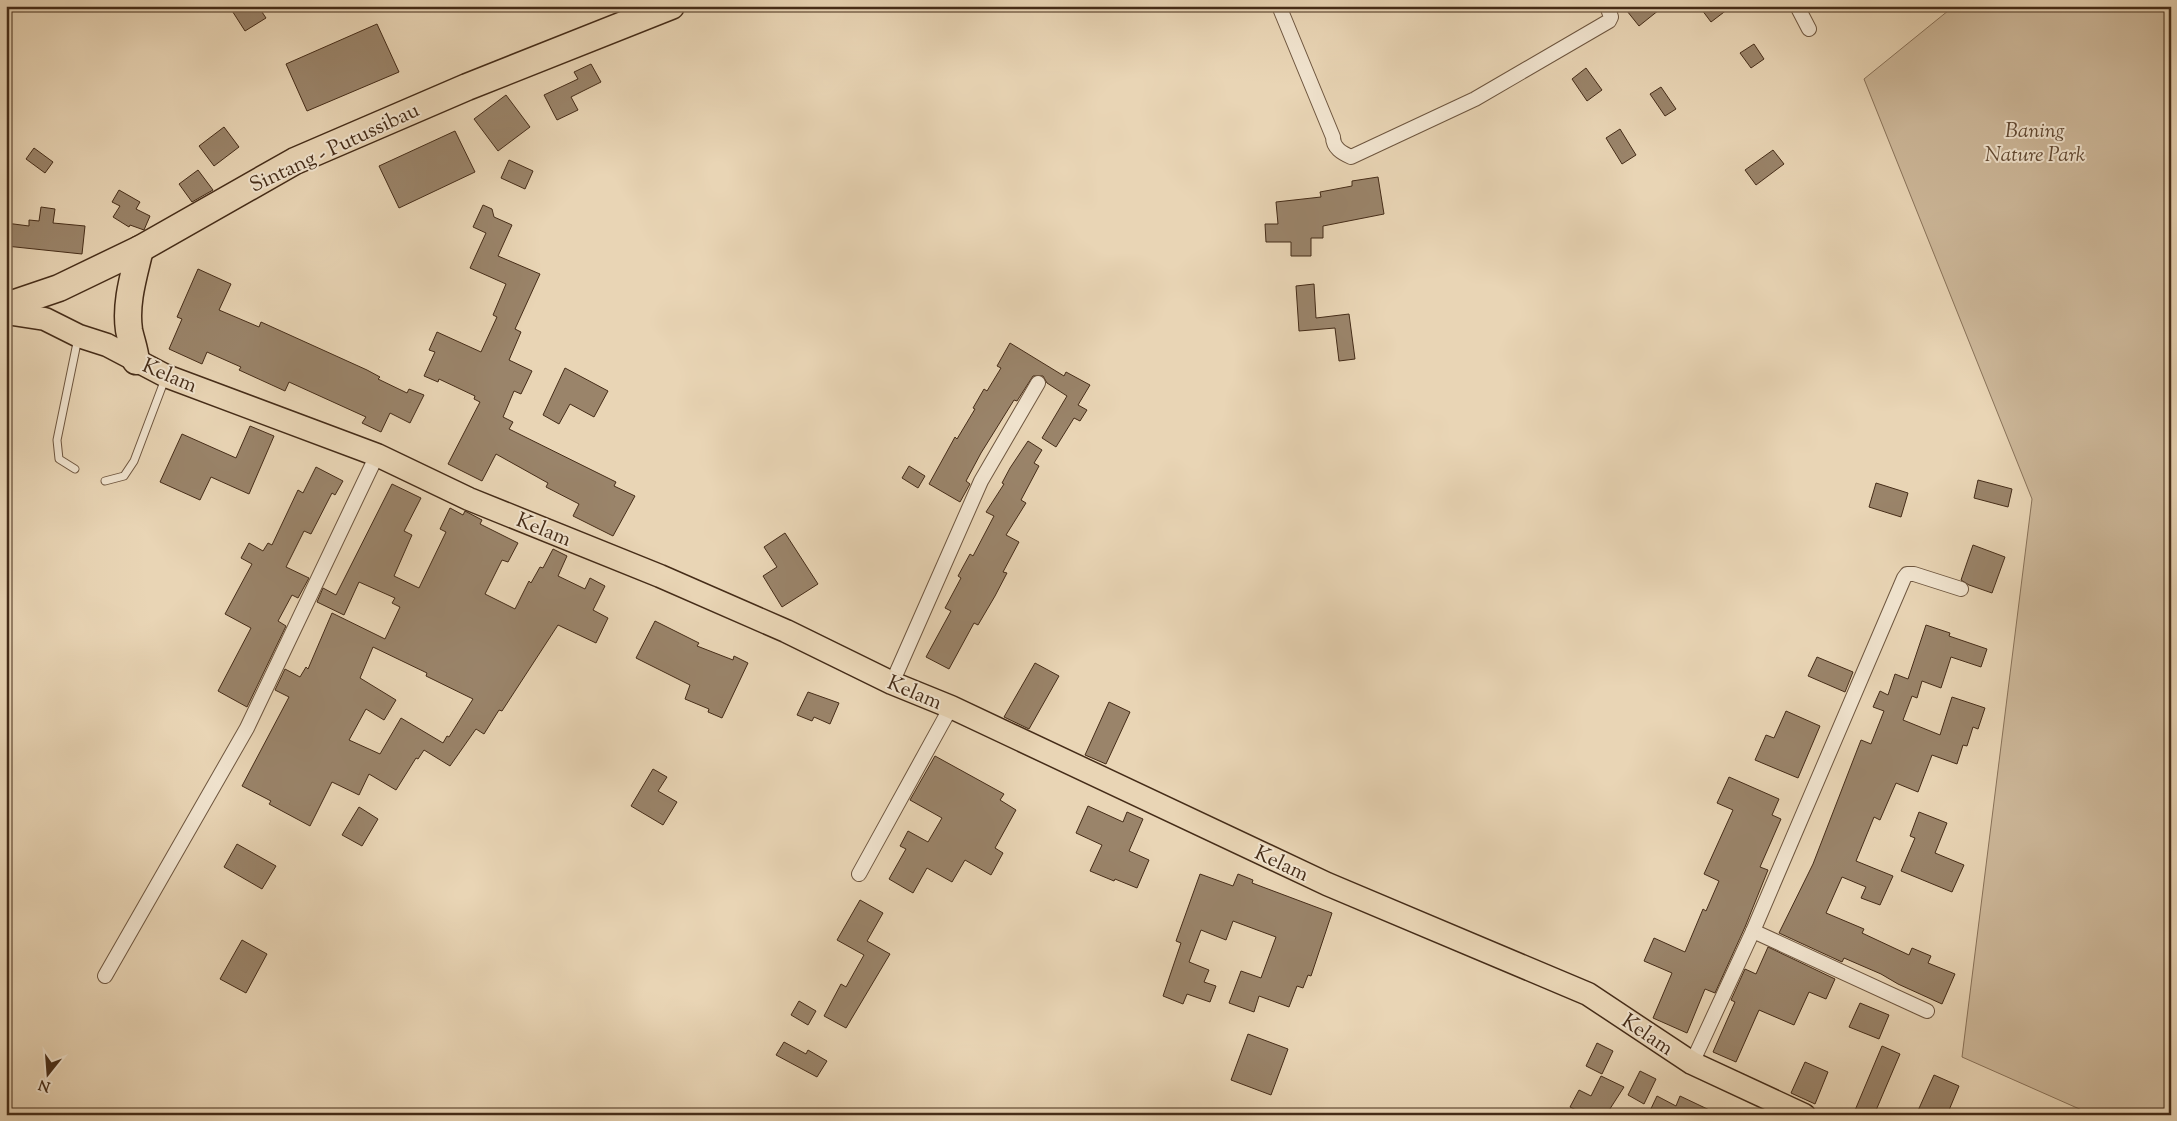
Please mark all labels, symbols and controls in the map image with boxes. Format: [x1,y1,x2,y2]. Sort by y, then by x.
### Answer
street label: Sintang - Putussibau [245,96,425,201]
park label: Baning Nature Park [1985,117,2086,171]
street label: Kelam [137,352,201,402]
street label: Kelam [511,506,575,555]
street label: Kelam [882,669,946,719]
street label: Kelam [1249,839,1313,890]
street label: Kelam [1615,1007,1679,1064]
north arrow [22,1048,72,1098]
text: N [37,1073,53,1096]

